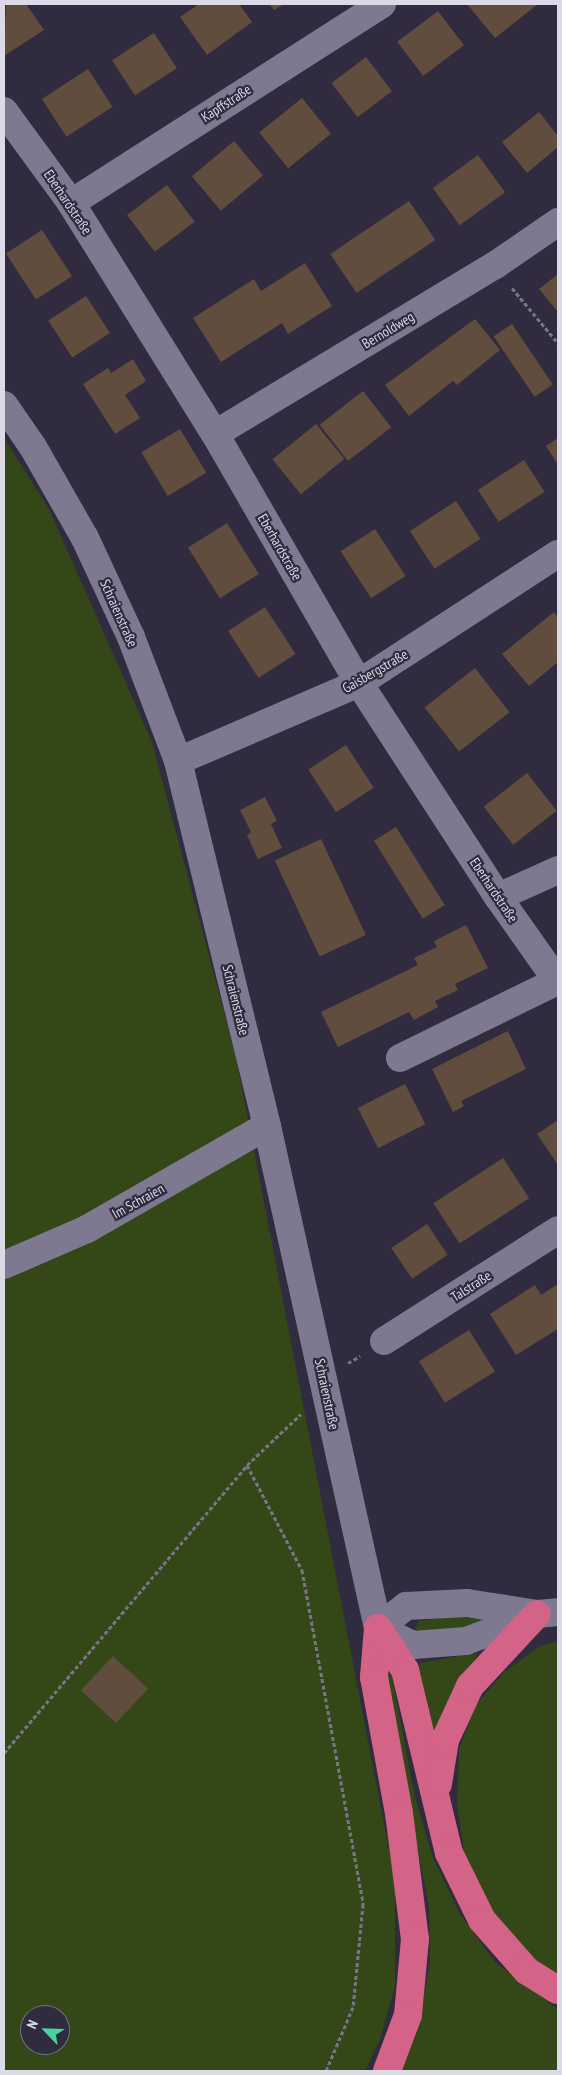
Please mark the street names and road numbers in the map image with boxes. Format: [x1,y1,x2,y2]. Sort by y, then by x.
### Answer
street label: Kapffstraße [198,81,254,125]
street label: Eberhardstraße [40,167,96,237]
street label: Bernoldweg [359,308,417,352]
street label: Eberhardstraße [254,511,306,583]
street label: Schraienstraße [97,577,141,649]
street label: Gaisbergstraße [339,646,411,696]
street label: Eberhardstraße [466,855,522,925]
street label: Schraienstraße [219,963,253,1037]
street label: Im Schraien [109,1180,167,1222]
street label: Talstraße [448,1267,494,1305]
street label: Schraienstraße [311,1357,343,1431]

